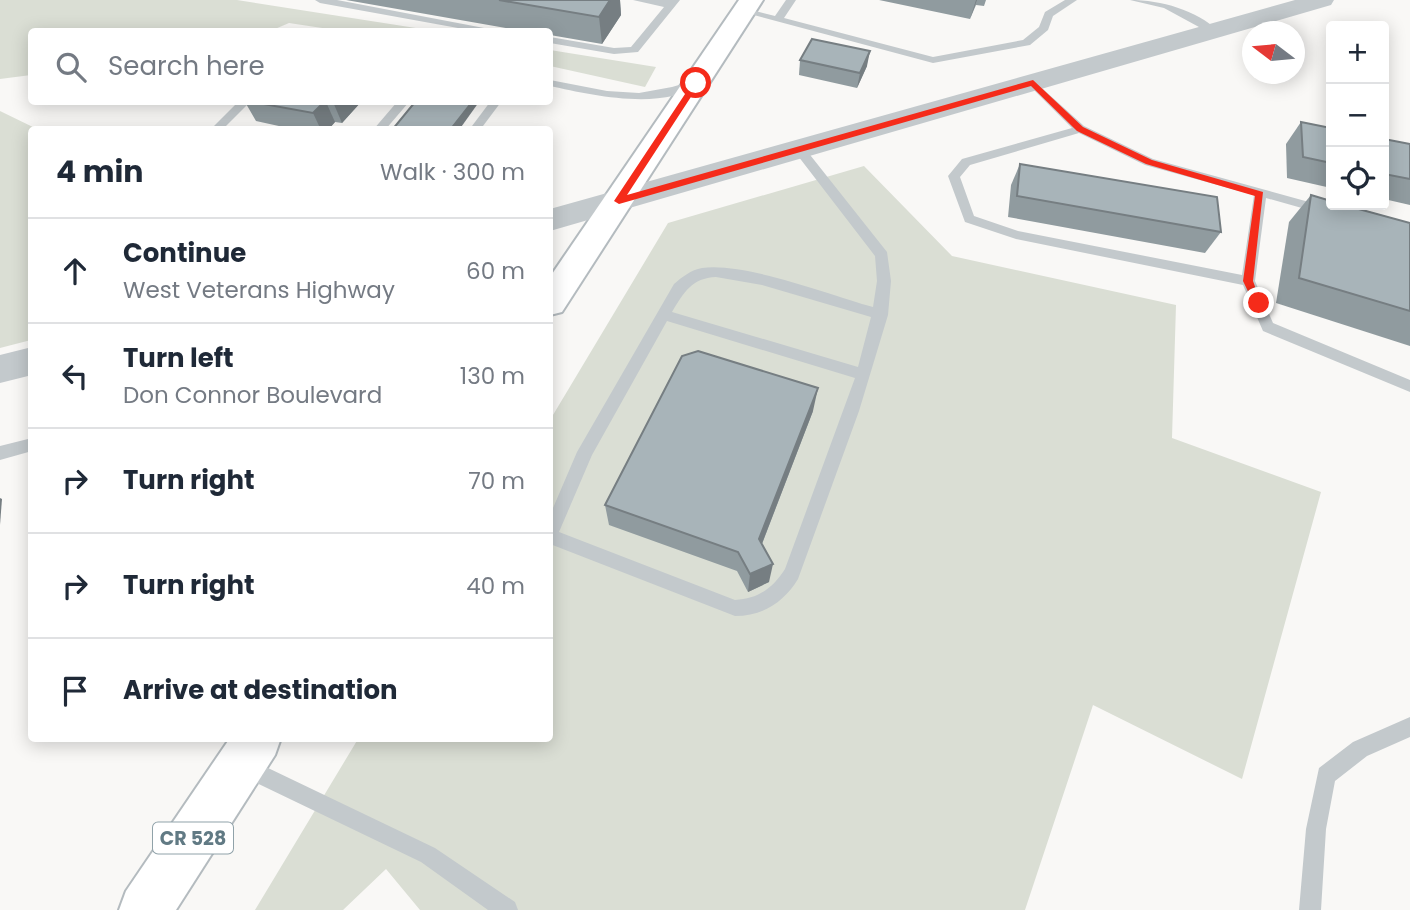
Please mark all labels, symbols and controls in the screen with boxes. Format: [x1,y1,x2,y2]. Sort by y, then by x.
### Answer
north arrow [1242,21,1305,84]
map controls [1326,21,1389,210]
button: + [1326,21,1389,84]
search box [28,28,553,105]
icon: search [52,48,90,86]
text: Search here [108,48,265,84]
route start [680,67,711,98]
button: − [1326,84,1389,147]
button: locate [1326,147,1389,210]
text: 4 min [56,150,144,193]
text: Walk · 300 m [380,156,525,188]
text: Continue [123,235,246,271]
icon: ahead [56,252,94,290]
text: 60 m [466,255,525,287]
text: West Veterans Highway [123,274,395,306]
route end [1243,287,1274,318]
text: Turn left [123,340,234,376]
icon: left [56,357,94,395]
text: 130 m [460,360,525,392]
text: Don Connor Boulevard [123,379,382,411]
icon: right [56,462,94,500]
text: Turn right [123,462,255,498]
text: 70 m [468,465,525,497]
icon: right [56,567,94,605]
text: Turn right [123,567,255,603]
text: 40 m [466,570,525,602]
icon: arrive [56,672,94,710]
text: Arrive at destination [123,672,398,708]
road number: CR 528 [153,822,233,853]

